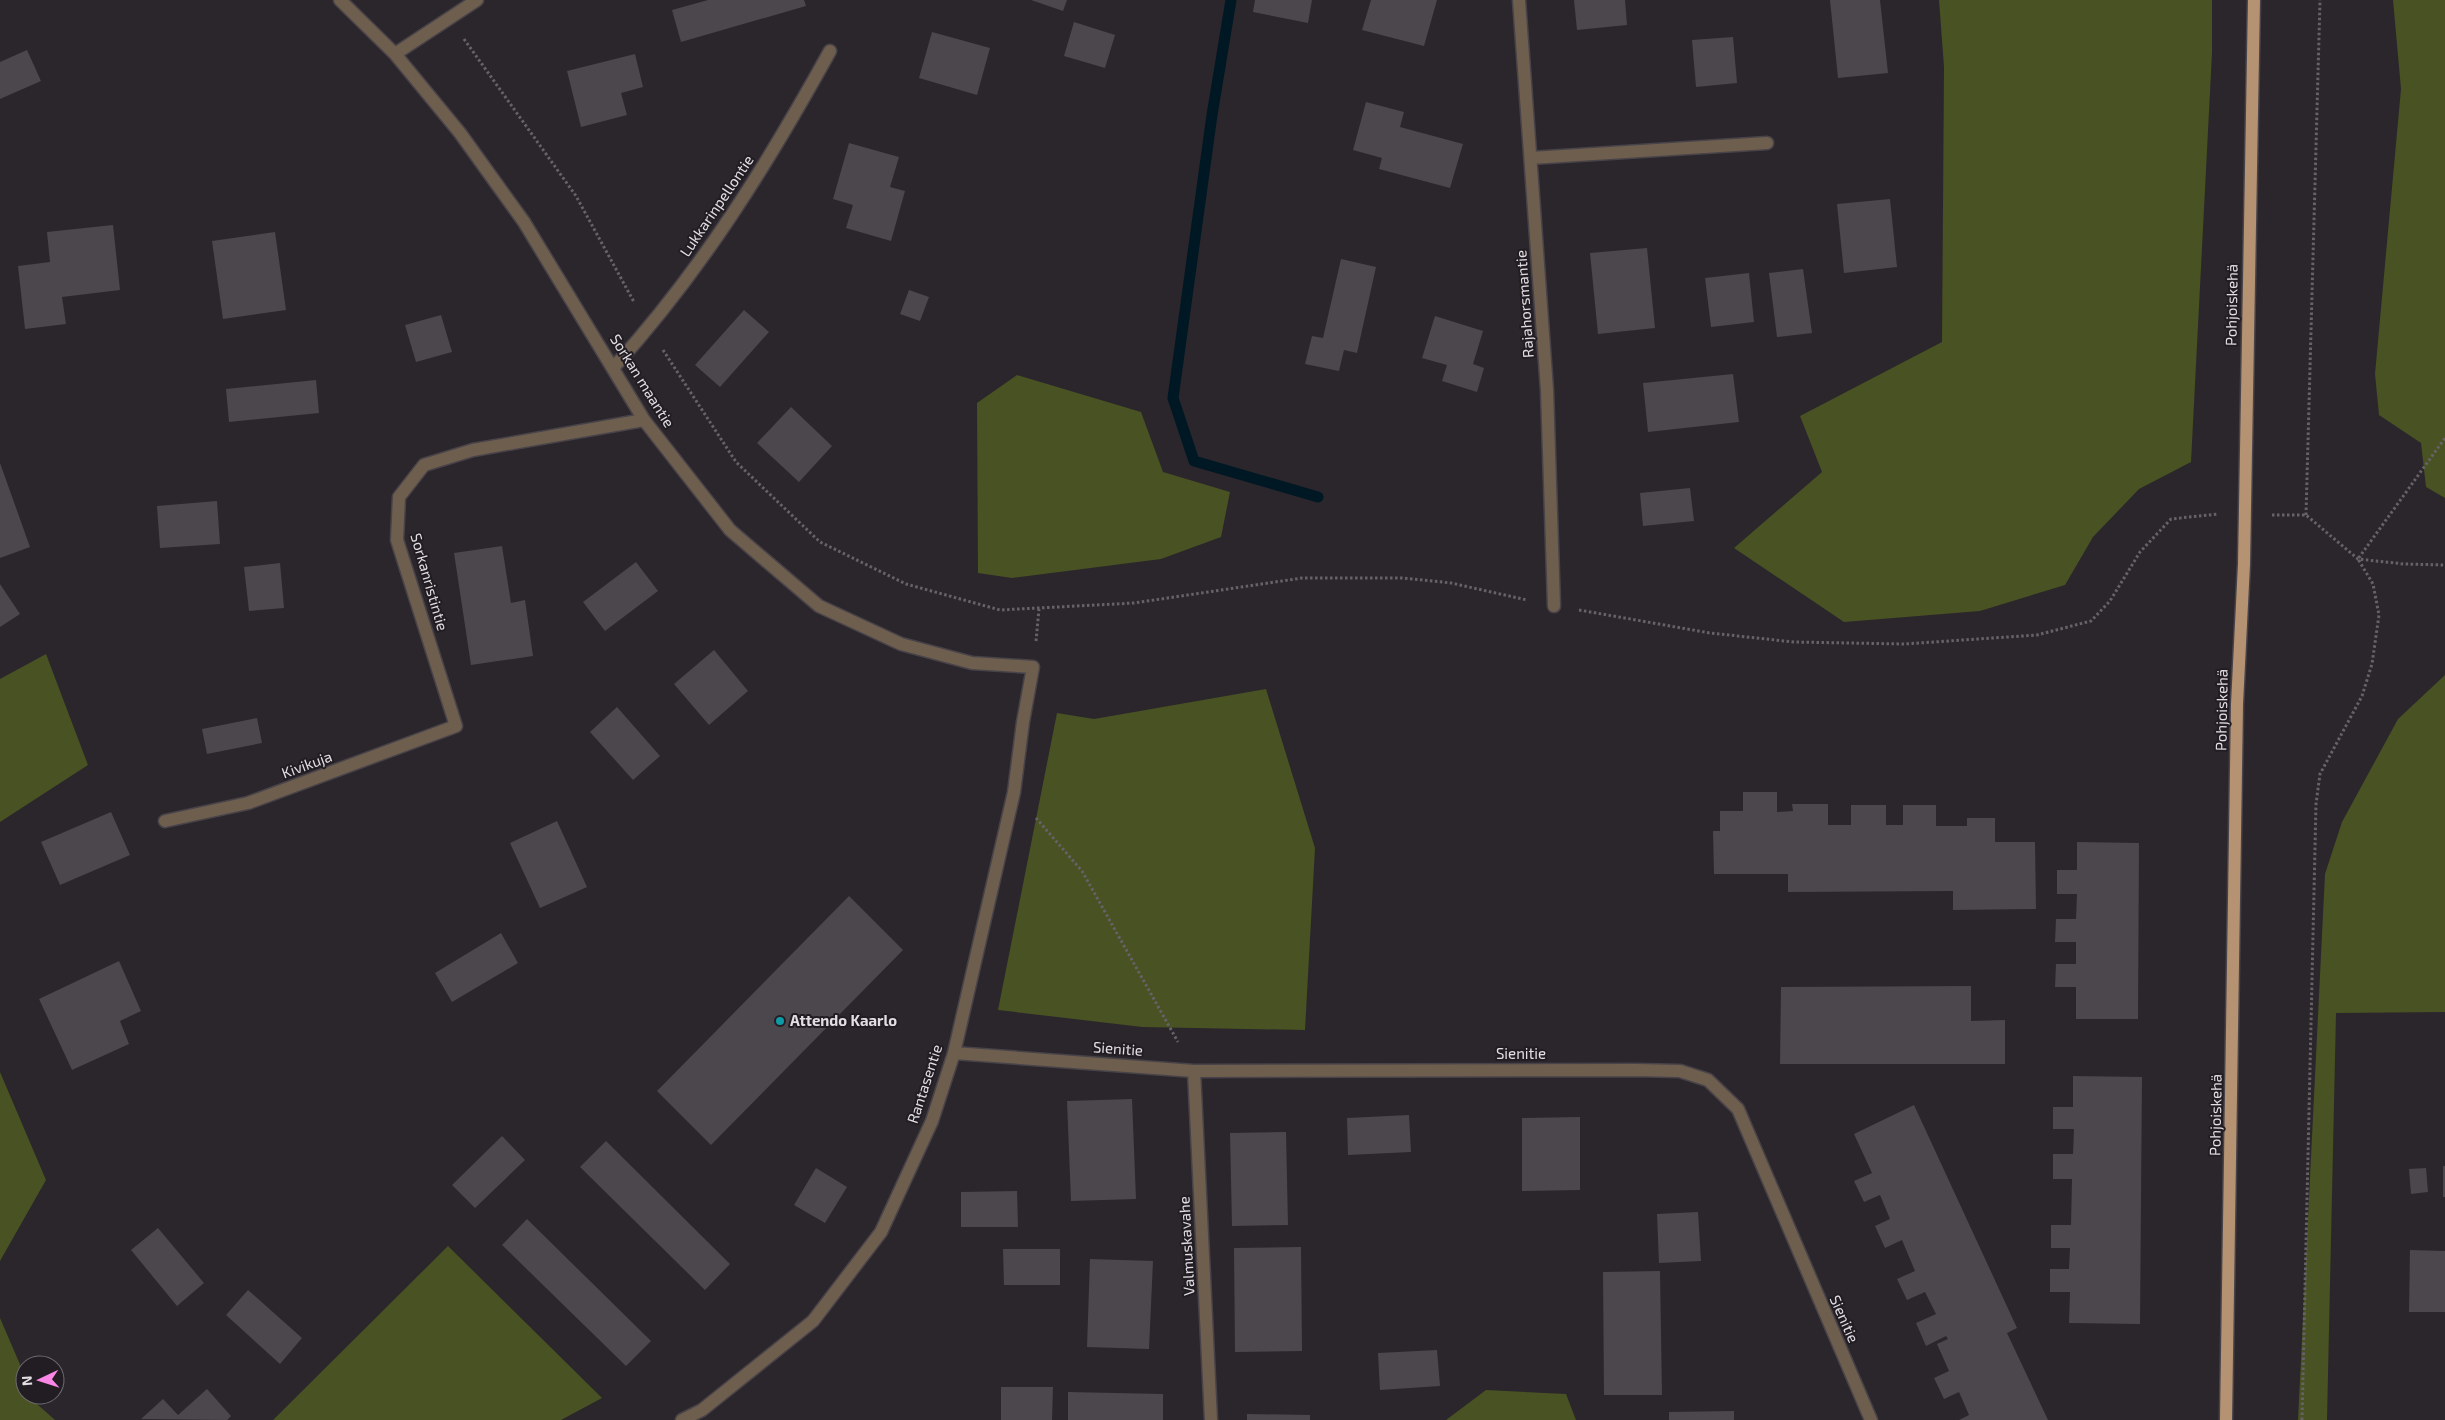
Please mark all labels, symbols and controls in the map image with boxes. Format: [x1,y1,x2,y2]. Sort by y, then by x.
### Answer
street label: Lukkarinpellontie [676,151,757,260]
street label: Rajahorsmantie [1511,250,1538,359]
street label: Pohjoiskehä [2221,264,2242,346]
street label: Sorkan maantie [607,330,679,430]
street label: Sorkanristintie [407,531,452,633]
street label: Pohjoiskehä [2211,669,2232,751]
street label: Kivikuja [279,747,335,782]
place label: Attendo Kaarlo [790,1011,897,1029]
marker: Attendo Kaarlo [774,1015,786,1027]
street label: Sienitie [1092,1037,1144,1059]
street label: Rantasentie [903,1042,945,1125]
street label: Sienitie [1496,1044,1546,1062]
street label: Pohjoiskehä [2205,1074,2226,1156]
street label: Valmuskavahe [1174,1196,1198,1296]
street label: Sienitie [1826,1292,1863,1345]
north arrow [15,1355,65,1405]
text: N [18,1375,35,1387]

